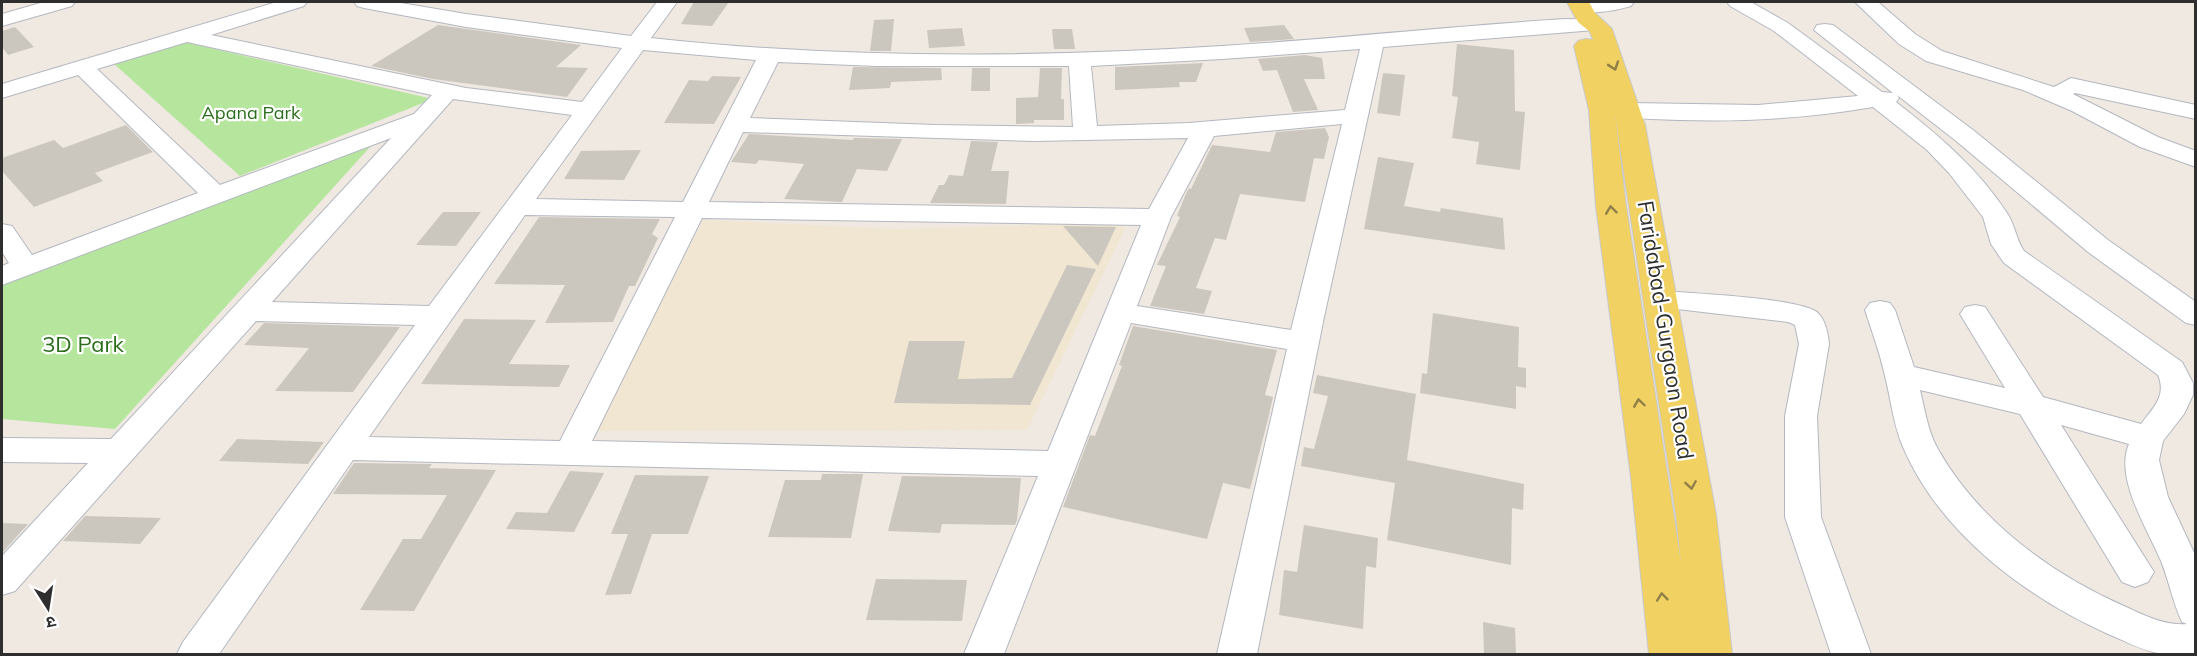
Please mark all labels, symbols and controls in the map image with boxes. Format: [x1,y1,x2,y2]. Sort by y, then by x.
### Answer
one-way arrow [1606,60,1619,71]
park label: Apana Park [202,101,301,124]
street label: Faridabad-Gurgaon Road [1632,198,1700,462]
one-way arrow [1606,205,1618,215]
park label: 3D Park [42,330,125,358]
one-way arrow [1634,398,1646,408]
one-way arrow [1684,479,1697,489]
north arrow [18,578,78,638]
one-way arrow [1656,592,1669,601]
text: उ [44,612,58,634]

